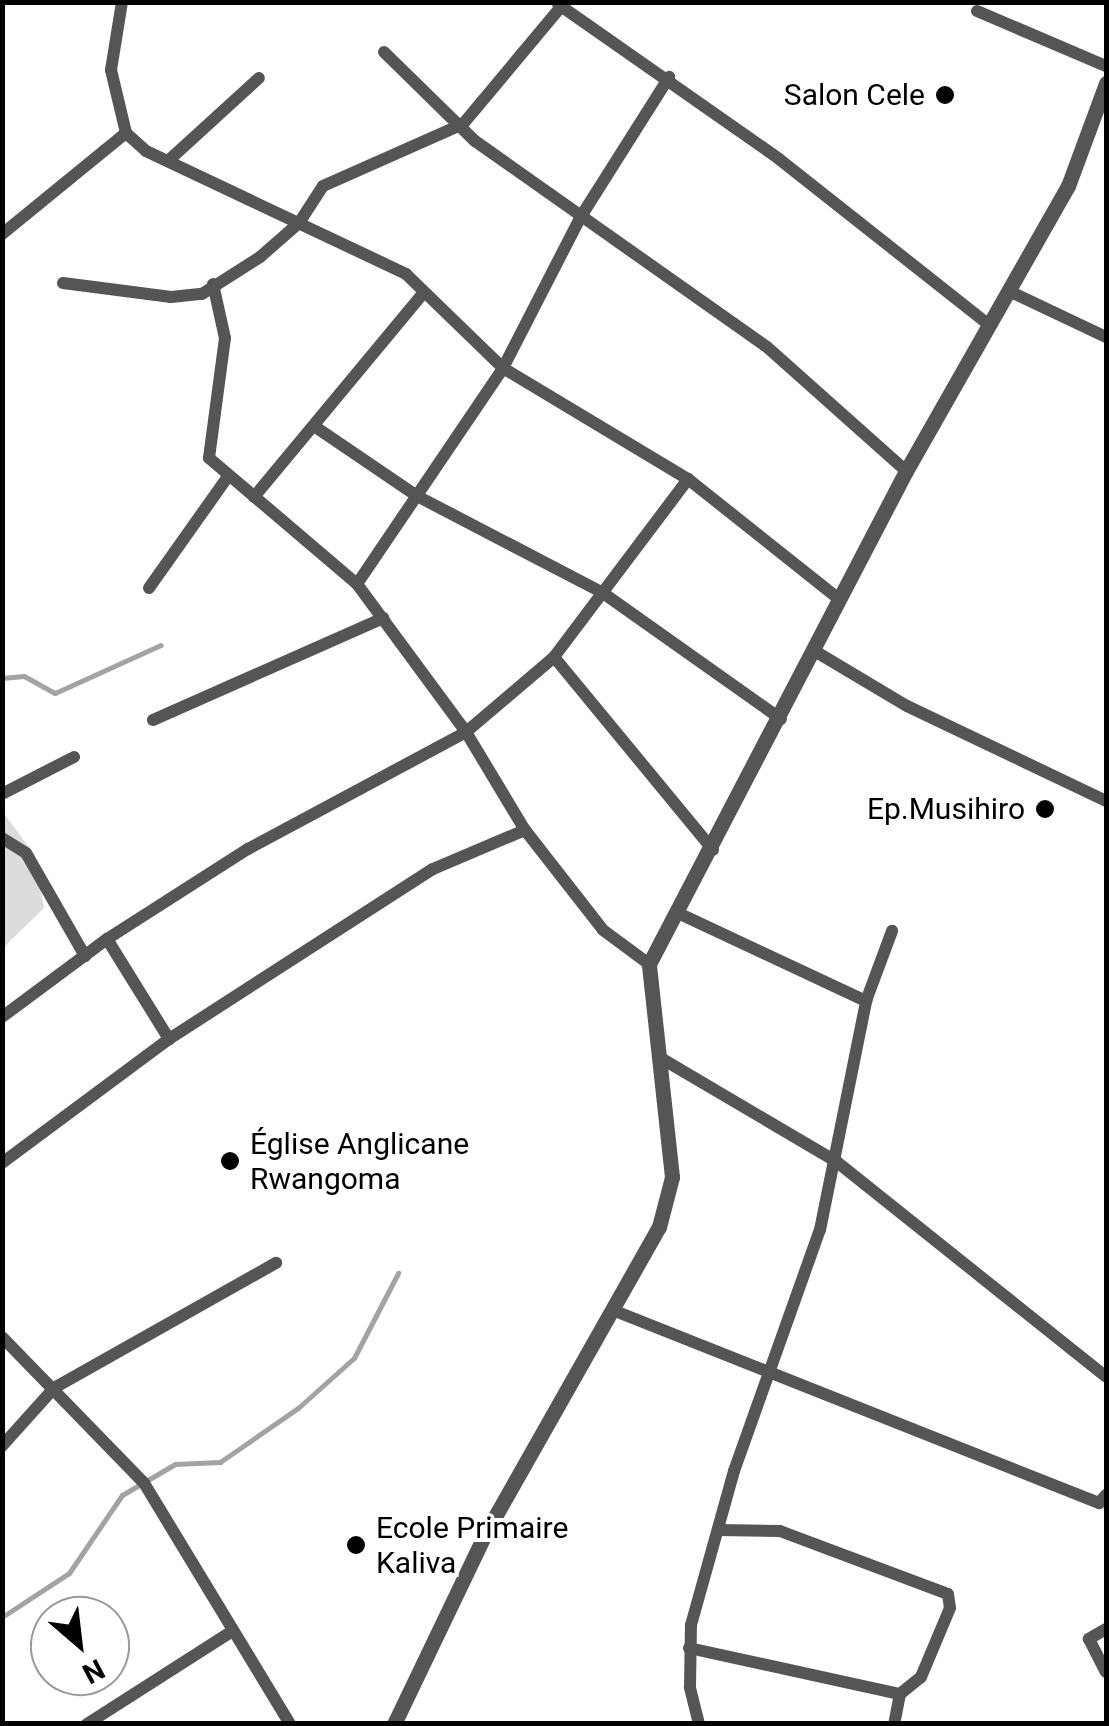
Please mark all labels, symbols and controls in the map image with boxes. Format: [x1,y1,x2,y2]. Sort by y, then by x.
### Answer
place label: Salon Cele [784,77,925,113]
marker: Salon Cele [934,84,956,106]
place label: Ep.Musihiro [867,791,1025,827]
marker: Ep.Musihiro [1034,798,1056,820]
place label: Église Anglicane Rwangoma [250,1126,469,1196]
marker: Église Anglicane Rwangoma [219,1150,241,1172]
place label: Ecole Primaire Kaliva [376,1510,568,1580]
marker: Ecole Primaire Kaliva [345,1534,367,1556]
north arrow [30,1596,130,1696]
text: N [77,1652,110,1690]

